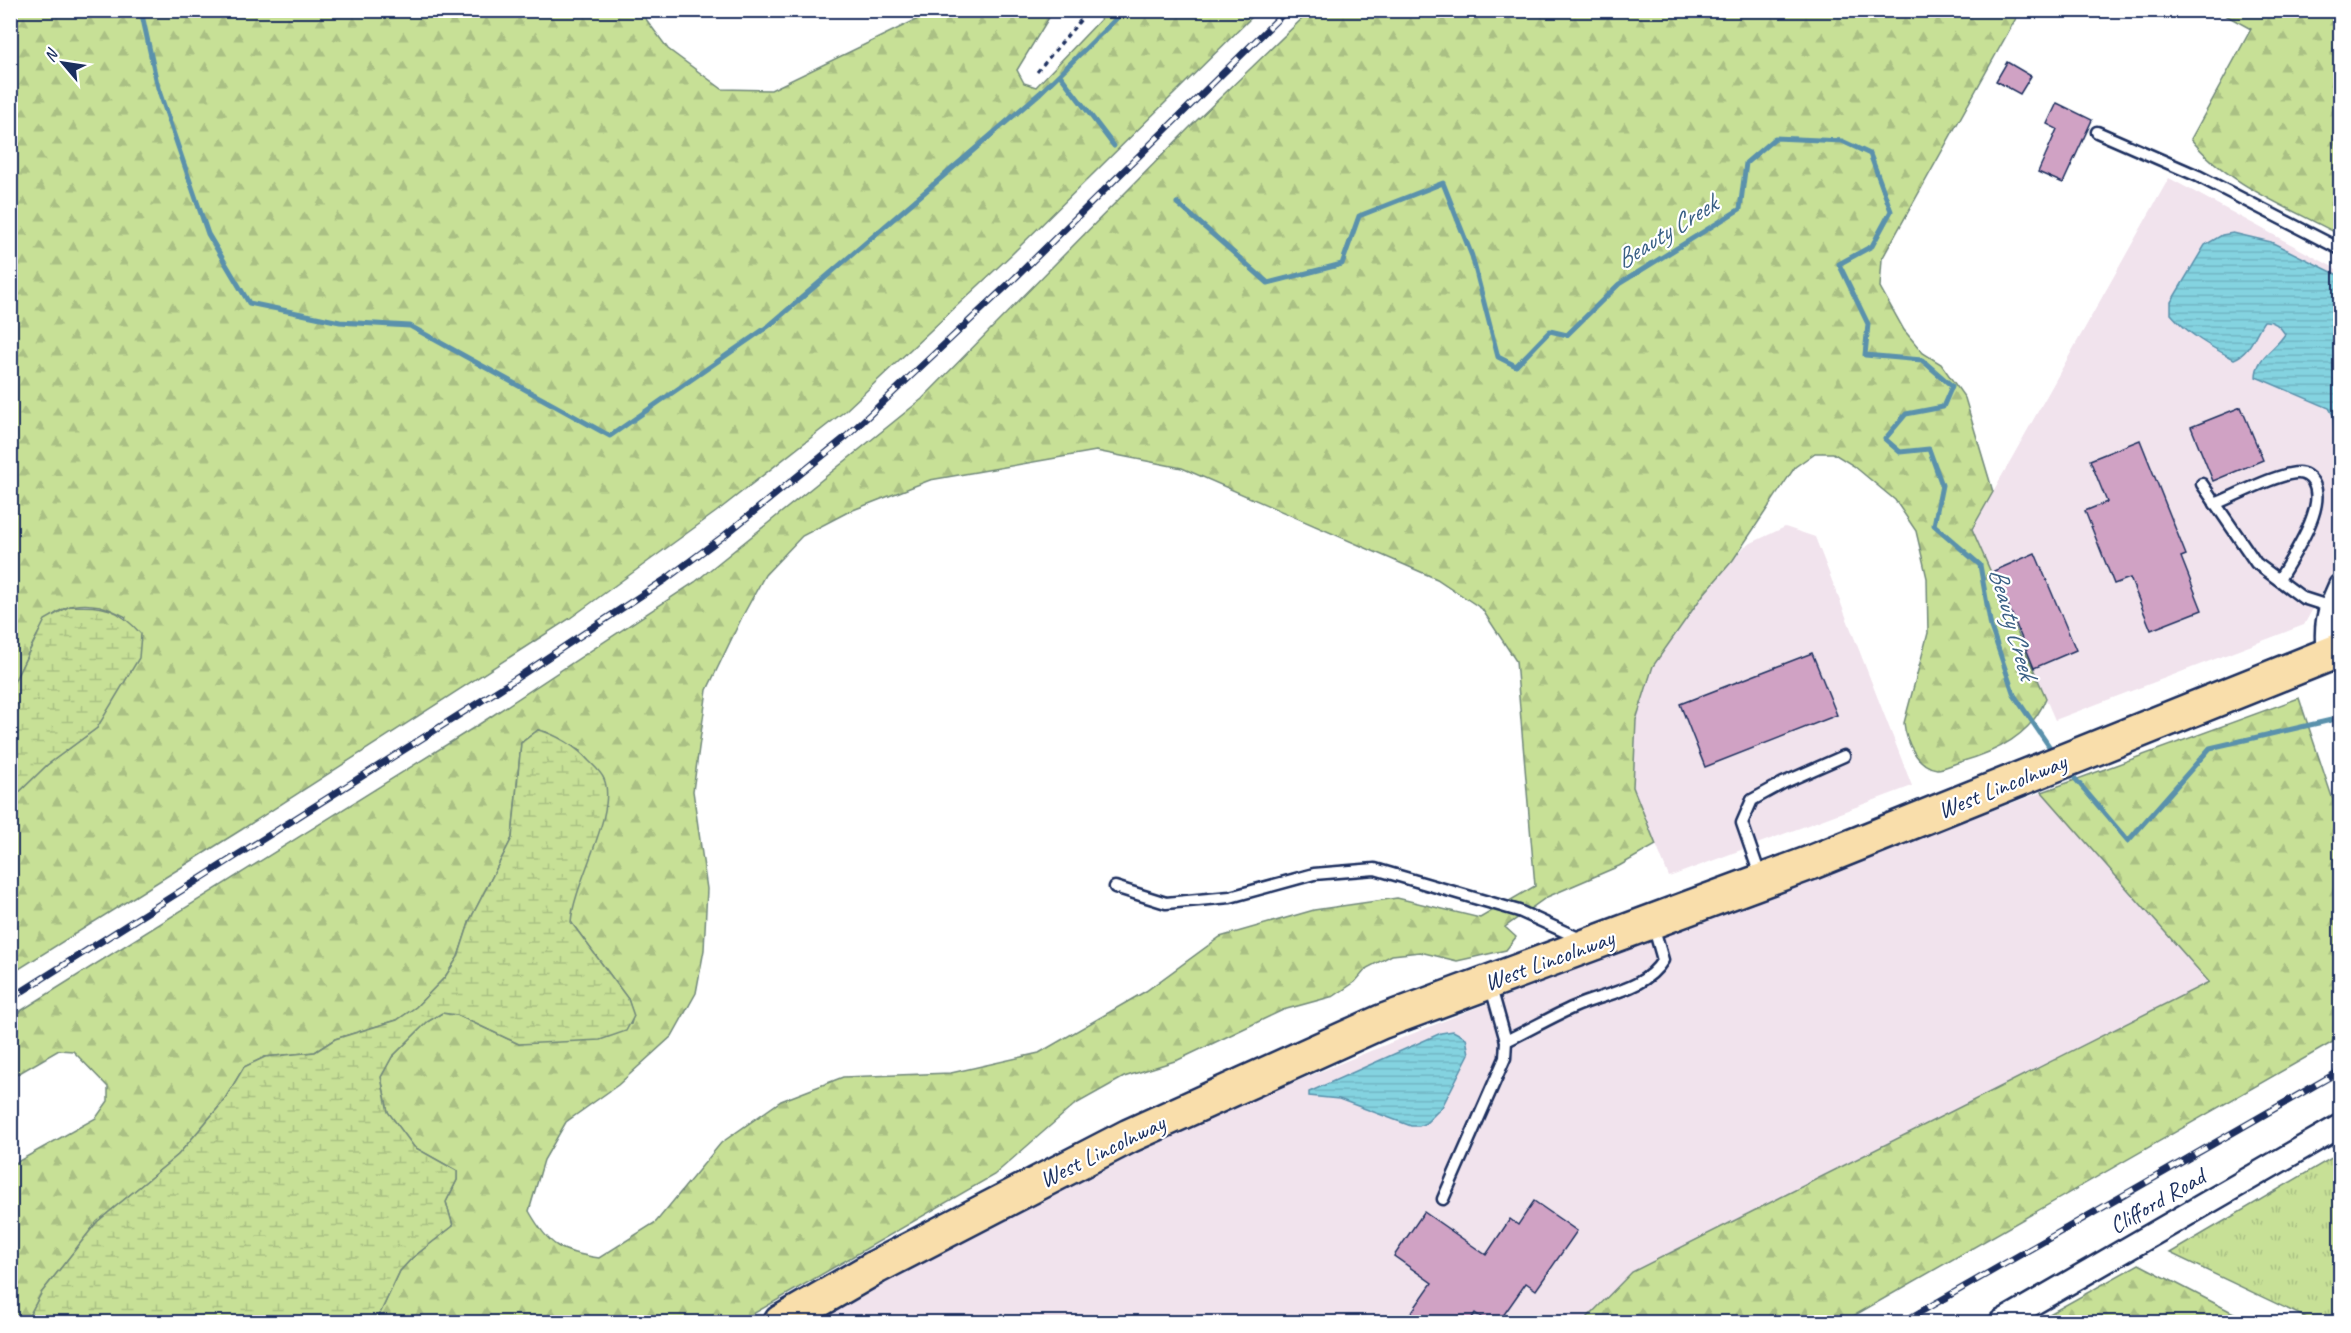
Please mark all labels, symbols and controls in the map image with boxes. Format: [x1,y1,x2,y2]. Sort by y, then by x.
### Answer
north arrow [33,33,93,93]
text: N [40,44,63,65]
water label: Beauty Creek [1609,185,1727,276]
water label: Beauty Creek [1981,564,2046,687]
street label: West Lincolnway [1933,746,2072,825]
street label: West Lincolnway [1480,922,1620,997]
street label: West Lincolnway [1034,1107,1171,1194]
street label: Clifford Road [2104,1160,2213,1240]

